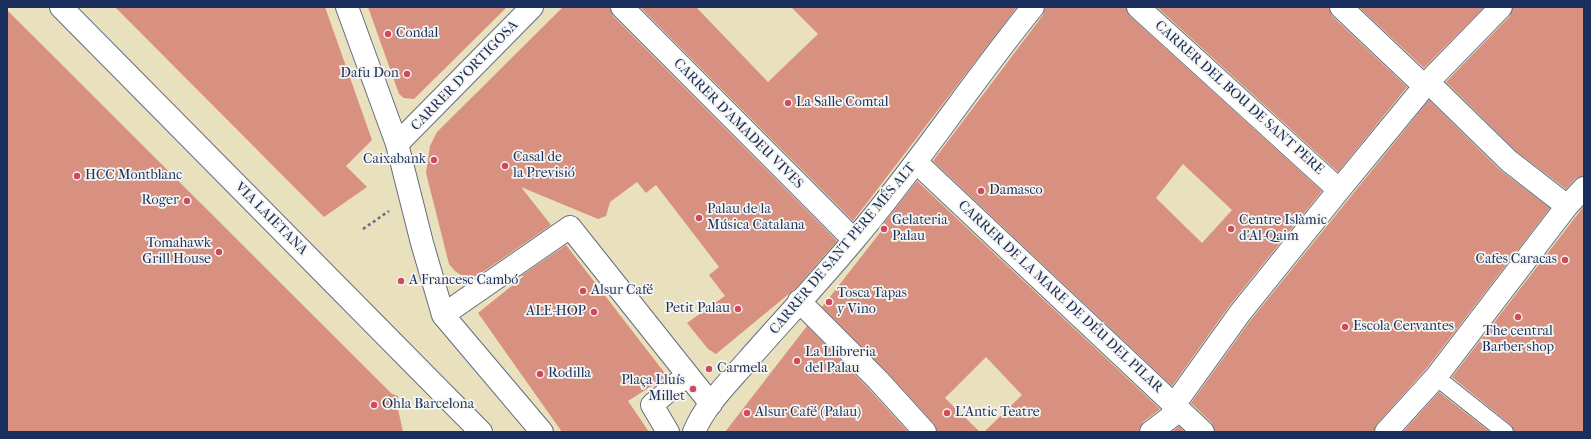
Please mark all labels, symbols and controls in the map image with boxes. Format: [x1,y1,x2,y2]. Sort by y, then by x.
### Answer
street label: CARRER D'ORTIGOSA [408,17,522,135]
street label: CARRER DEL BOU DE SANT PERE [1151,18,1327,178]
place label: Condal [396,26,438,42]
marker: Condal [383,29,393,39]
street label: CARRER D'AMADEU VIVES [669,55,807,193]
place label: Dafu Don [340,66,399,82]
marker: Dafu Don [402,69,412,79]
place label: La Salle Comtal [796,95,889,111]
marker: La Salle Comtal [783,98,793,108]
place label: Casal de la Previsió [513,150,575,182]
place label: Caixabank [363,152,426,168]
marker: Caixabank [429,155,439,165]
street label: CARRER DE SANT PERE MÉS ALT [766,160,920,338]
marker: Casal de la Previsió [500,161,510,171]
place label: HCC Montblanc [85,168,182,184]
marker: HCC Montblanc [72,171,82,181]
street label: VIA LAIETANA [231,179,311,259]
place label: Damasco [989,183,1043,199]
marker: Damasco [976,186,986,196]
place label: Roger [142,193,179,209]
marker: Roger [182,196,192,206]
street label: CARRER DE LA MARE DE DÉU DEL PILAR [954,197,1166,397]
place label: Palau de la Música Catalana [707,202,805,234]
marker: Palau de la Música Catalana [694,213,704,223]
place label: Gelateria Palau [892,213,948,246]
place label: Centre Islàmic d'Al-Qaim [1239,213,1327,246]
marker: Gelateria Palau [879,224,889,234]
marker: Centre Islàmic d'Al-Qaim [1226,224,1236,234]
place label: Tomahawk Grill House [142,236,211,268]
marker: Tomahawk Grill House [214,247,224,257]
place label: Cafes Caracas [1475,252,1557,268]
marker: Cafes Caracas [1560,255,1570,265]
place label: A Francesc Cambó [409,273,518,289]
marker: A Francesc Cambó [396,276,406,286]
place label: Alsur Café [591,283,653,299]
marker: Alsur Café [578,286,588,296]
place label: Tosca Tapas y Vino [837,286,907,318]
marker: Tosca Tapas y Vino [824,297,834,307]
place label: Petit Palau [665,301,730,317]
place label: ALE-HOP [526,304,586,320]
marker: Petit Palau [733,304,743,314]
marker: ALE-HOP [589,307,599,317]
marker: The central Barber shop [1513,312,1523,322]
place label: Escola Cervantes [1353,319,1454,335]
marker: Escola Cervantes [1340,322,1350,332]
place label: The central Barber shop [1482,324,1554,356]
place label: La Llibreria del Palau [805,345,876,378]
marker: La Llibreria del Palau [792,356,802,366]
place label: Carmela [717,361,768,377]
marker: Carmela [704,364,714,374]
place label: Rodilla [548,366,591,382]
marker: Rodilla [535,369,545,379]
place label: Plaça Lluís Millet [621,373,685,406]
marker: Plaça Lluís Millet [688,384,698,394]
place label: Ohla Barcelona [382,397,474,413]
marker: Ohla Barcelona [369,400,379,410]
place label: Alsur Café (Palau) [755,405,861,421]
place label: L'Antic Teatre [955,405,1040,421]
marker: Alsur Café (Palau) [742,408,752,418]
marker: L'Antic Teatre [942,408,952,418]

